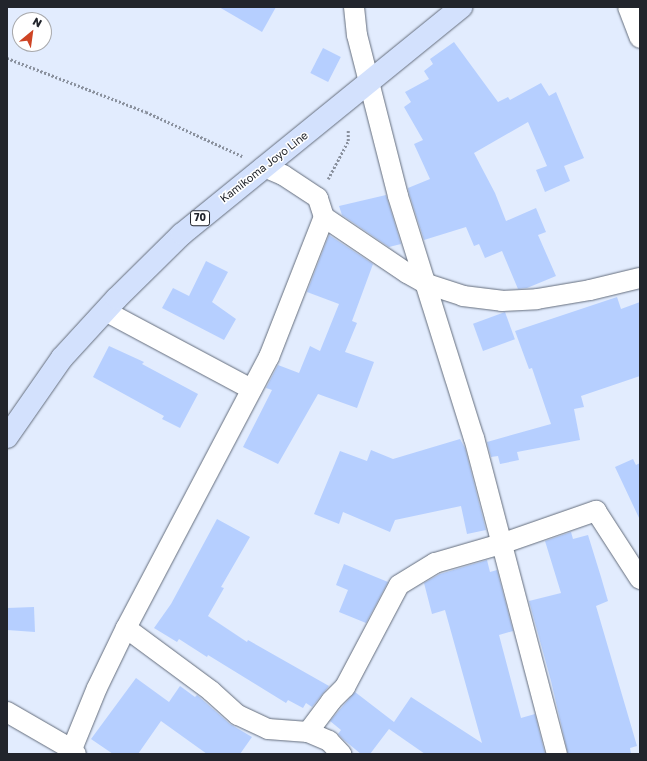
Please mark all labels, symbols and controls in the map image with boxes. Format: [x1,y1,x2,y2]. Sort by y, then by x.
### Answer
north arrow [12,12,52,52]
text: N [31,14,44,30]
street label: Kamikoma Joyo Line [217,129,311,205]
road number: 70 [190,210,210,226]

